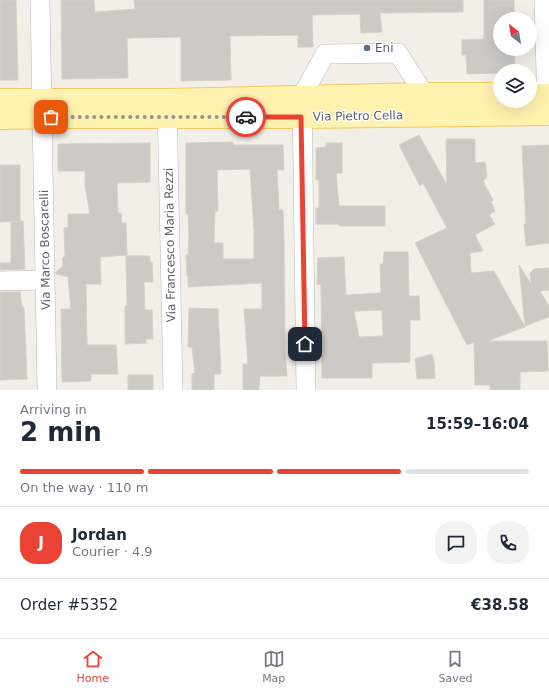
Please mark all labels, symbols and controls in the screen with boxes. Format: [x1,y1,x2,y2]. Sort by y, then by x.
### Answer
north arrow [493,12,537,56]
map controls [493,12,537,108]
place label: Eni [375,41,394,55]
marker: Eni [362,43,372,53]
button: layers [493,64,537,108]
courier [226,97,266,137]
pin [34,100,68,134]
icon: bag [40,106,62,128]
icon: car [235,106,257,128]
street label: Via Pietro Cella [313,108,403,124]
street label: Via Francesco Maria Rezzi [162,168,178,322]
street label: Via Marco Boscarelli [37,190,53,310]
pin [288,327,322,361]
icon: home [294,333,316,355]
text: Arriving in [20,402,87,417]
text: 15:59–16:04 [426,415,529,433]
text: 2 min [20,417,102,447]
text: On the way · 110 m [20,480,148,495]
button: chat [435,522,477,564]
button: phone [487,522,529,564]
text: Jordan [72,526,127,544]
text: J [38,534,44,552]
text: Courier · 4.9 [72,544,153,559]
text: Order #5352 [20,596,118,614]
text: €38.58 [471,596,529,614]
tab: Home [77,648,109,685]
tab: Map [262,648,285,685]
tab: Saved [438,648,472,685]

